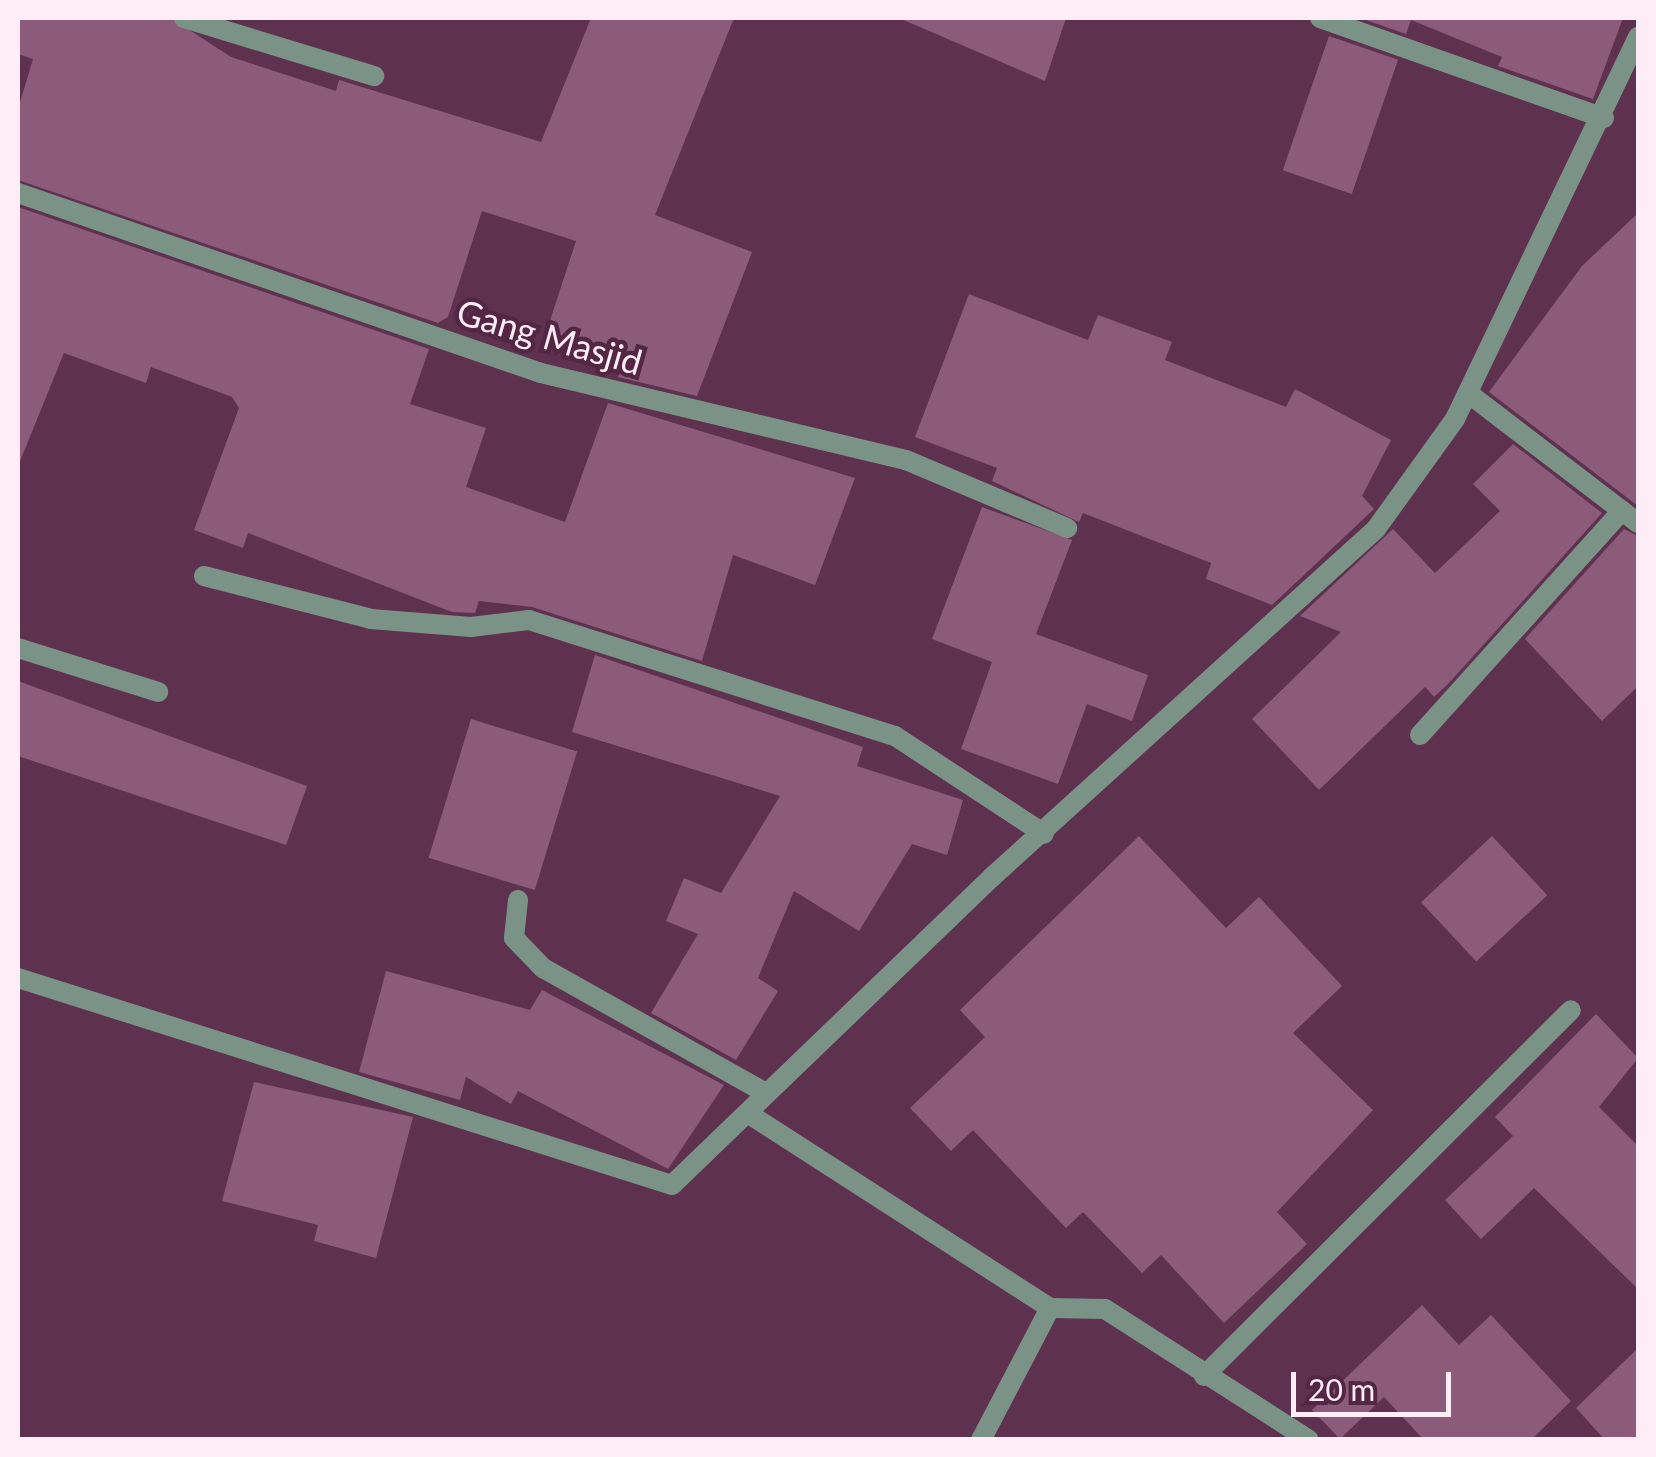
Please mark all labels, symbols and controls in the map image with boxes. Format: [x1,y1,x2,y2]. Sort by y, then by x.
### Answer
street label: Gang Masjid [453,290,647,382]
scale bar [1296,1352,1456,1414]
text: 20 m [1308,1371,1375,1407]

